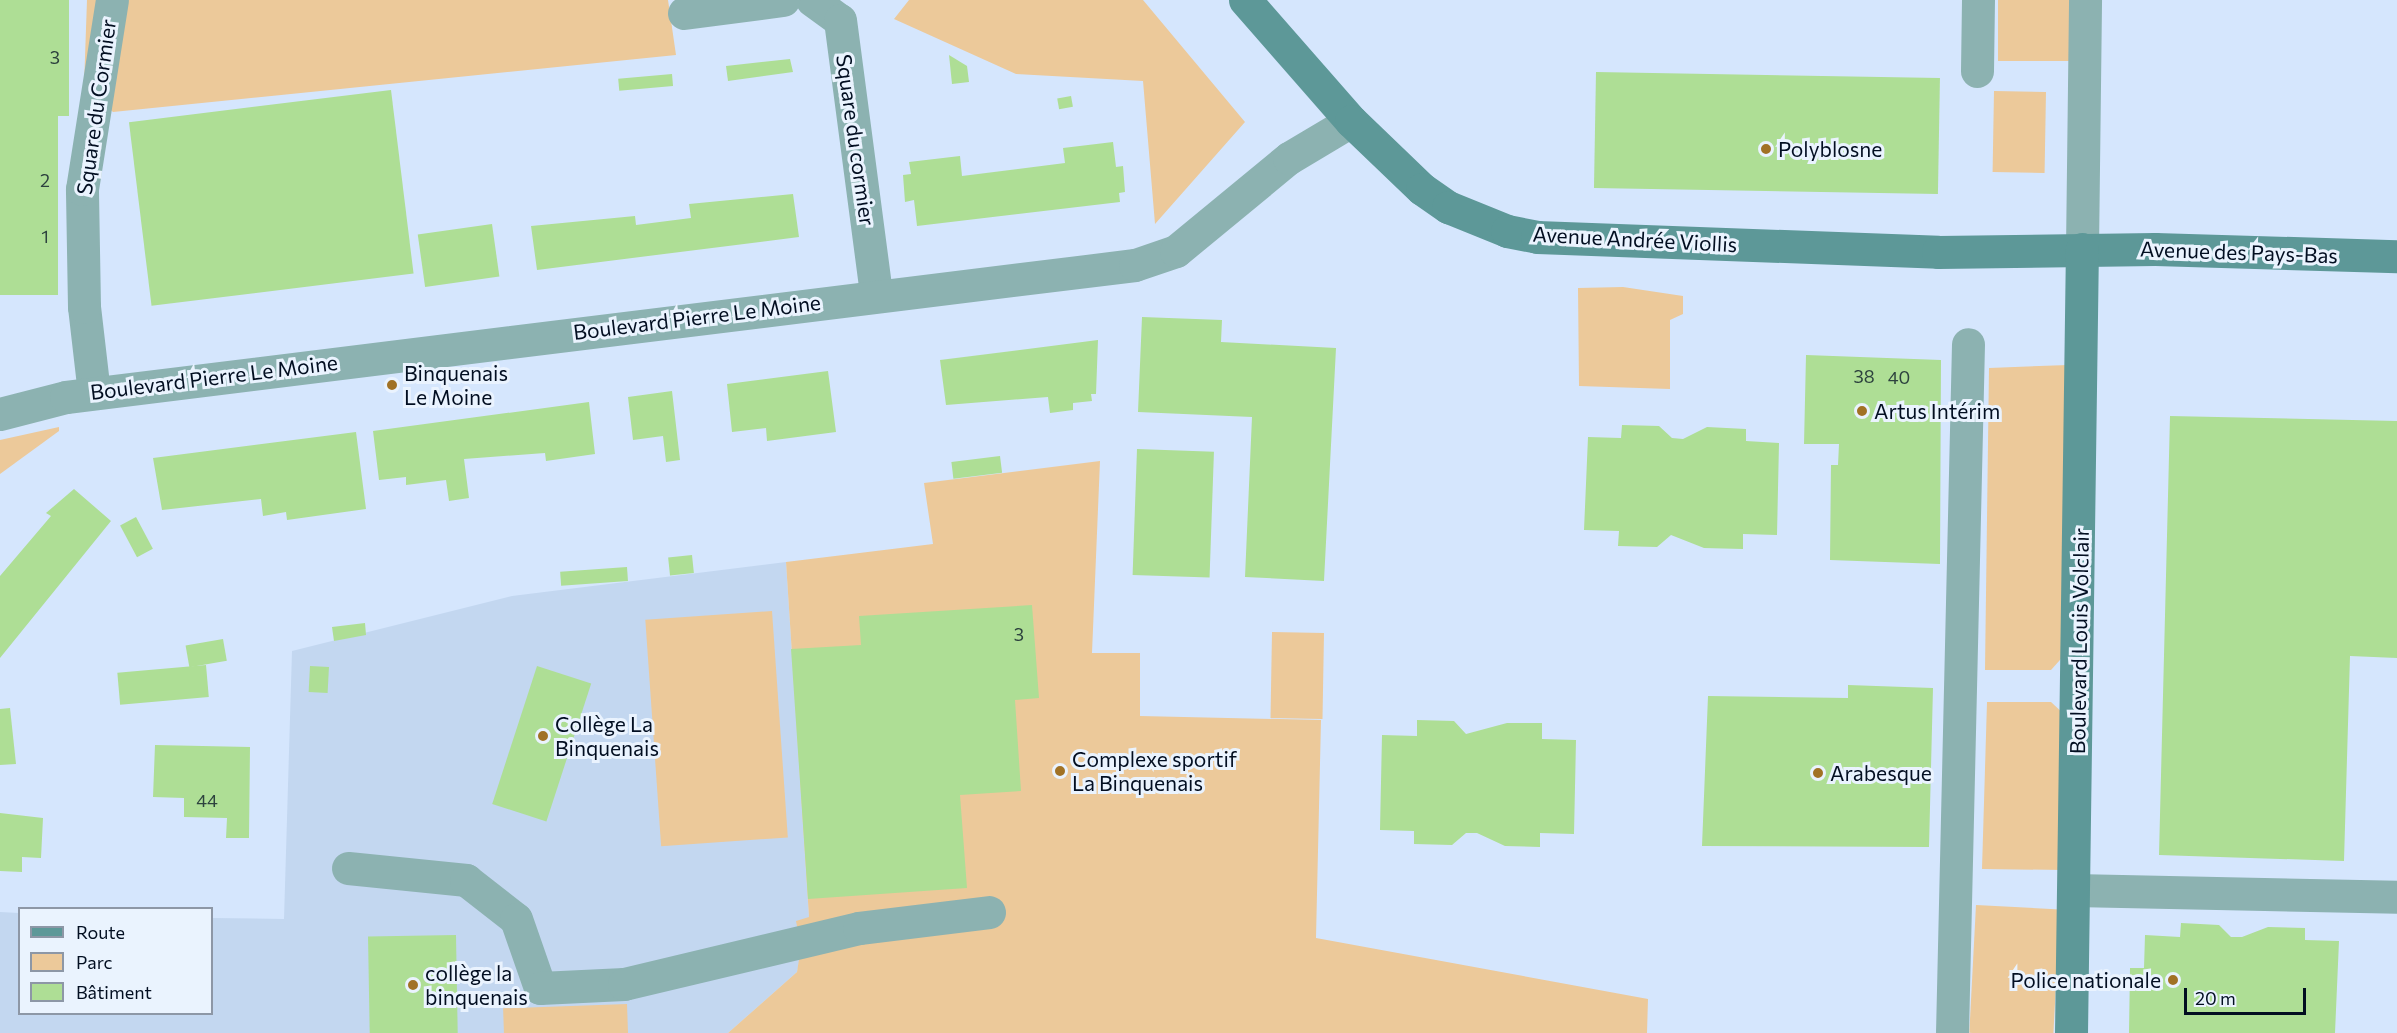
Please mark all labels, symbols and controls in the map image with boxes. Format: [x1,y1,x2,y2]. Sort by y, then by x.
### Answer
street label: Square du Cormier [71,18,121,196]
house number: 3 [50,46,60,68]
street label: Square du cormier [831,53,881,227]
place label: Polyblosne [1778,136,1882,162]
marker: Polyblosne [1759,142,1773,156]
house number: 2 [40,169,50,191]
street label: Avenue Andrée Viollis [1532,221,1738,257]
house number: 1 [41,225,49,247]
street label: Avenue des Pays-Bas [2140,236,2338,268]
street label: Boulevard Pierre Le Moine [572,289,822,345]
street label: Boulevard Pierre Le Moine [89,349,339,405]
place label: Binquenais Le Moine [404,360,508,410]
house number: 38 [1853,365,1875,387]
house number: 40 [1888,366,1910,388]
marker: Binquenais Le Moine [385,378,399,392]
place label: Artus Intérim [1874,398,2000,424]
marker: Artus Intérim [1855,404,1869,418]
street label: Boulevard Louis Volclair [2064,528,2094,754]
house number: 3 [1014,623,1024,645]
place label: Collège La Binquenais [555,711,659,761]
marker: Collège La Binquenais [536,729,550,743]
place label: Complexe sportif La Binquenais [1072,746,1237,796]
place label: Arabesque [1830,760,1932,786]
marker: Complexe sportif La Binquenais [1053,764,1067,778]
marker: Arabesque [1811,766,1825,780]
house number: 44 [196,789,218,811]
legend [18,907,213,1015]
text: Route [76,921,125,943]
text: Parc [76,951,113,973]
place label: collège la binquenais [425,960,528,1010]
place label: Police nationale [2010,967,2161,993]
marker: Police nationale [2166,973,2180,987]
scale bar [2187,976,2308,1014]
marker: collège la binquenais [406,978,420,992]
text: Bâtiment [76,981,152,1003]
text: 20 m [2195,987,2236,1009]

